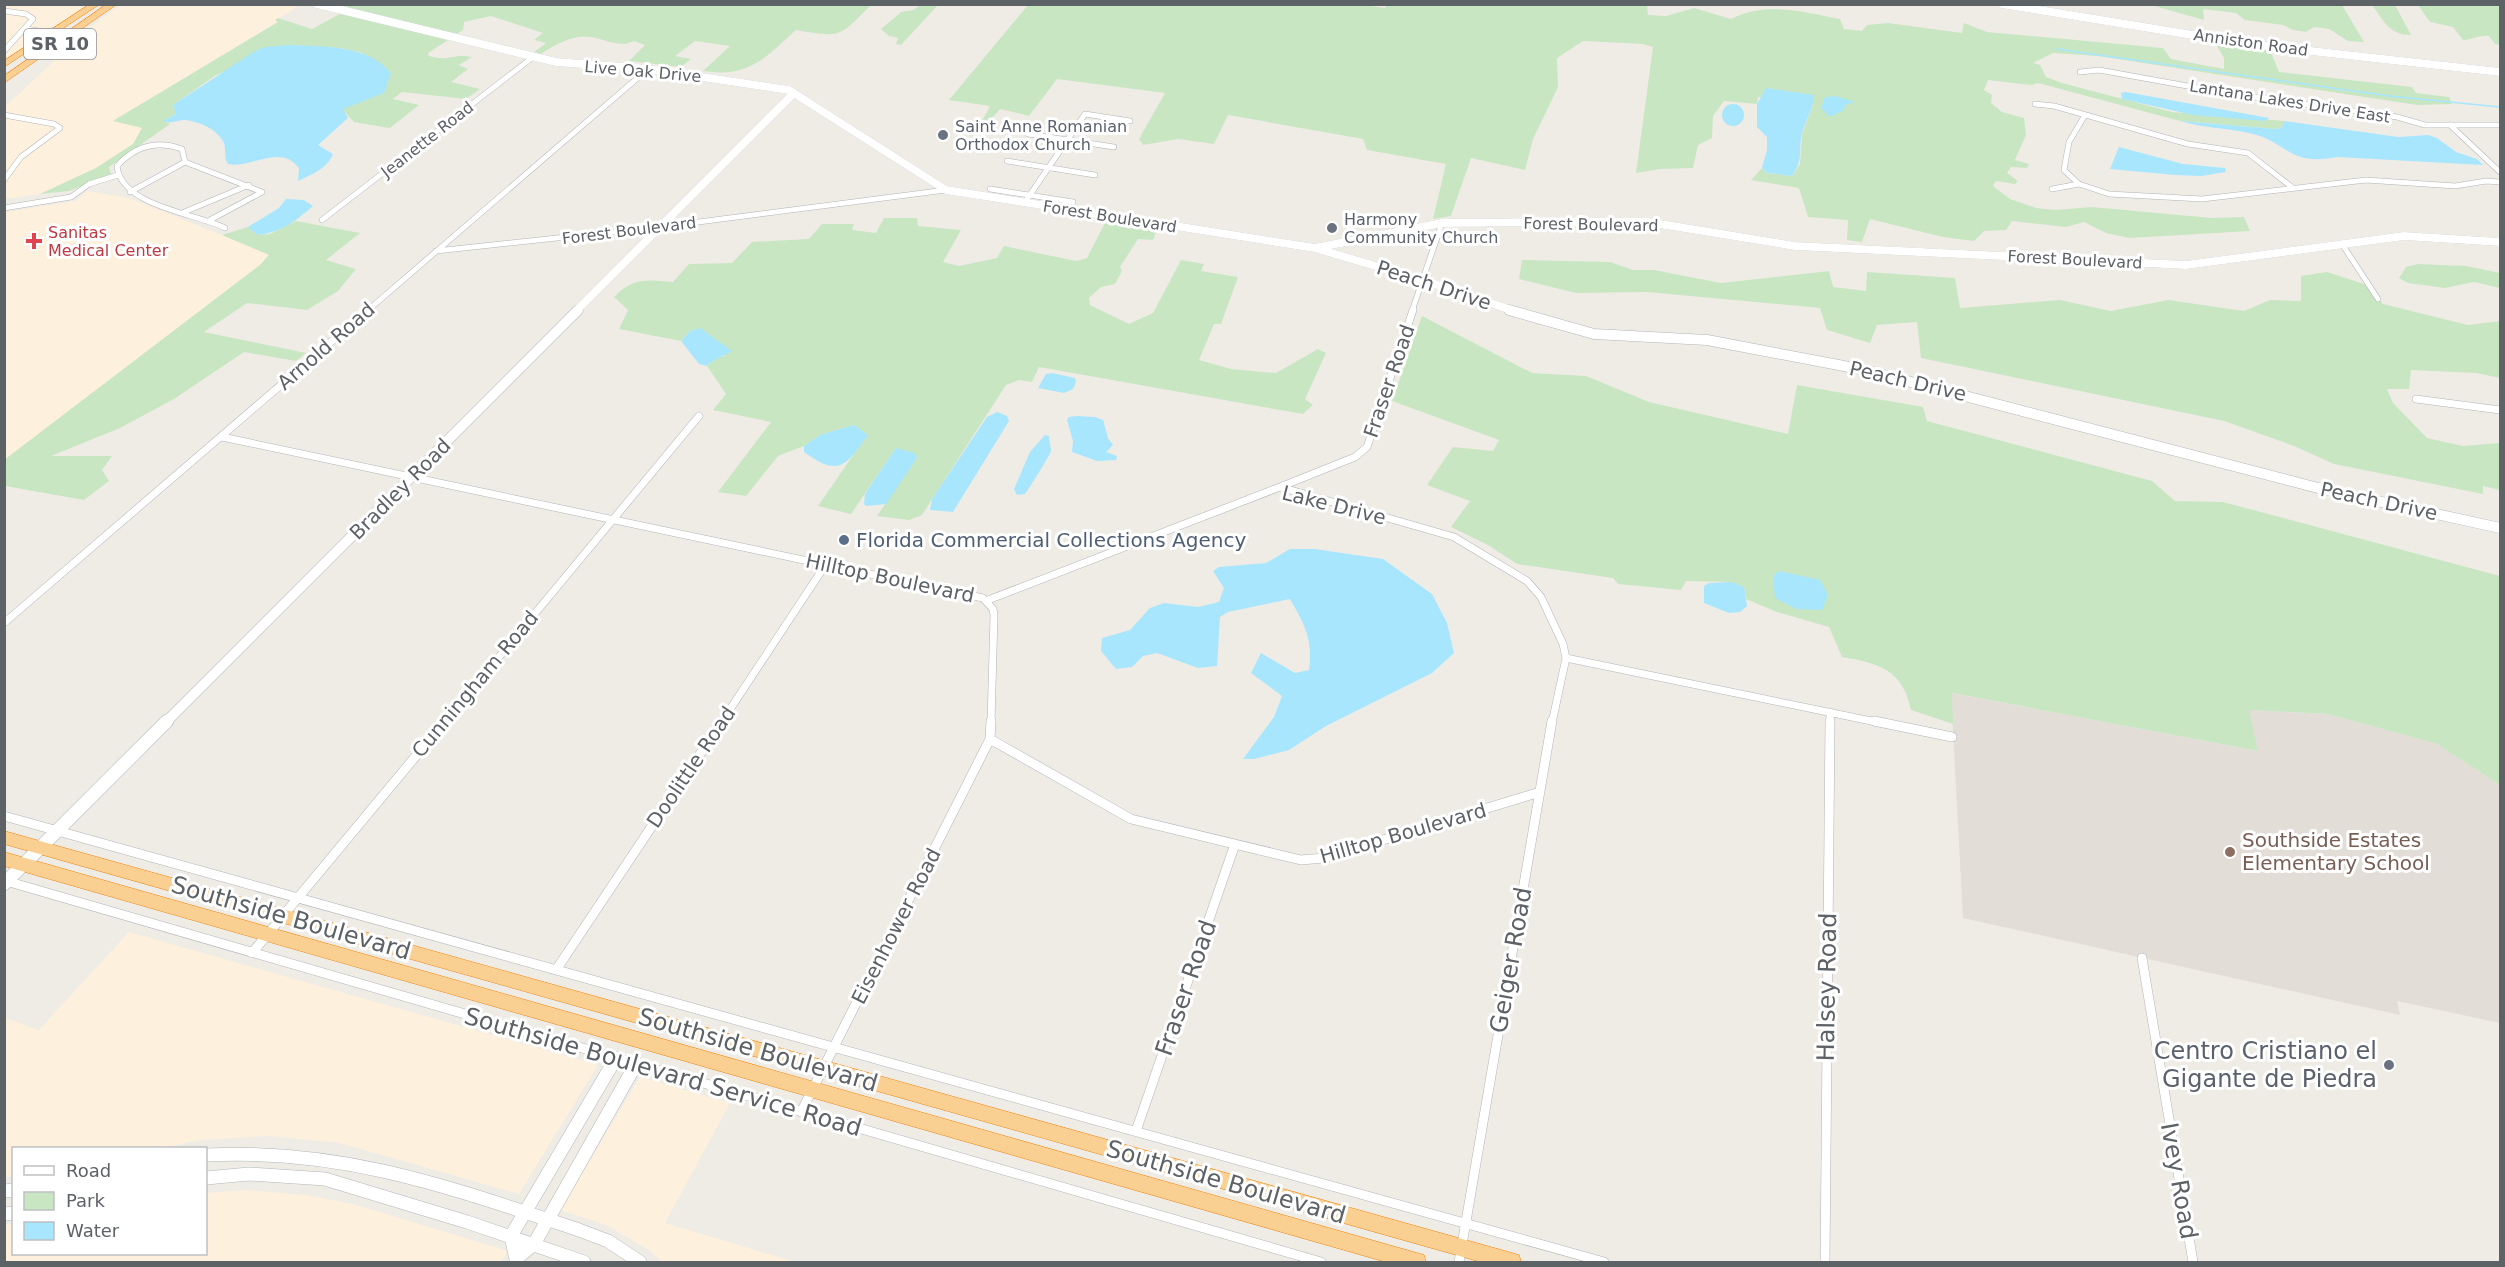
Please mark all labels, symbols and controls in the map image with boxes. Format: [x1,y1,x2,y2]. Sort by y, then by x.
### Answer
street label: Anniston Road [2192,25,2309,60]
road number: SR 10 [24,29,96,59]
street label: Live Oak Drive [584,57,702,86]
street label: Lantana Lakes Drive East [2188,76,2392,127]
street label: Jeanette Road [377,97,477,182]
place label: Saint Anne Romanian Orthodox Church [955,117,1127,154]
marker: Saint Anne Romanian Orthodox Church [936,128,950,142]
street label: Forest Boulevard [1042,197,1178,236]
place label: Harmony Community Church [1344,210,1498,247]
street label: Forest Boulevard [561,213,697,248]
street label: Forest Boulevard [1523,214,1659,235]
marker: Harmony Community Church [1325,221,1339,235]
place label: Sanitas Medical Center [48,223,169,260]
marker: Sanitas Medical Center [25,232,43,250]
street label: Forest Boulevard [2007,246,2143,273]
street label: Peach Drive [1374,255,1494,315]
street label: Arnold Road [272,297,380,395]
street label: Fraser Road [1358,321,1420,441]
street label: Peach Drive [1847,356,1969,406]
street label: Bradley Road [344,433,456,545]
street label: Peach Drive [2318,477,2440,525]
street label: Lake Drive [1280,481,1388,529]
place label: Florida Commercial Collections Agency [856,528,1246,552]
marker: Florida Commercial Collections Agency [837,533,851,547]
street label: Hilltop Boulevard [803,548,977,608]
street label: Cunningham Road [407,606,543,762]
street label: Doolittle Road [642,702,740,832]
street label: Hilltop Boulevard [1317,798,1489,868]
place label: Southside Estates Elementary School [2242,828,2430,875]
street label: Eisenhower Road [846,844,946,1008]
marker: Southside Estates Elementary School [2223,845,2237,859]
street label: Southside Boulevard [168,870,414,966]
street label: Geiger Road [1484,885,1538,1035]
street label: Halsey Road [1812,912,1842,1062]
street label: Fraser Road [1150,916,1222,1060]
street label: Southside Boulevard Service Road [461,1002,865,1142]
street label: Southside Boulevard [635,1002,881,1098]
place label: Centro Cristiano el Gigante de Piedra [2154,1037,2377,1093]
marker: Centro Cristiano el Gigante de Piedra [2382,1058,2396,1072]
street label: Ivey Road [2155,1120,2203,1242]
street label: Southside Boulevard [1103,1134,1349,1230]
legend [12,1147,207,1255]
text: Road [66,1160,111,1181]
text: Park [66,1190,105,1211]
text: Water [66,1220,120,1241]

